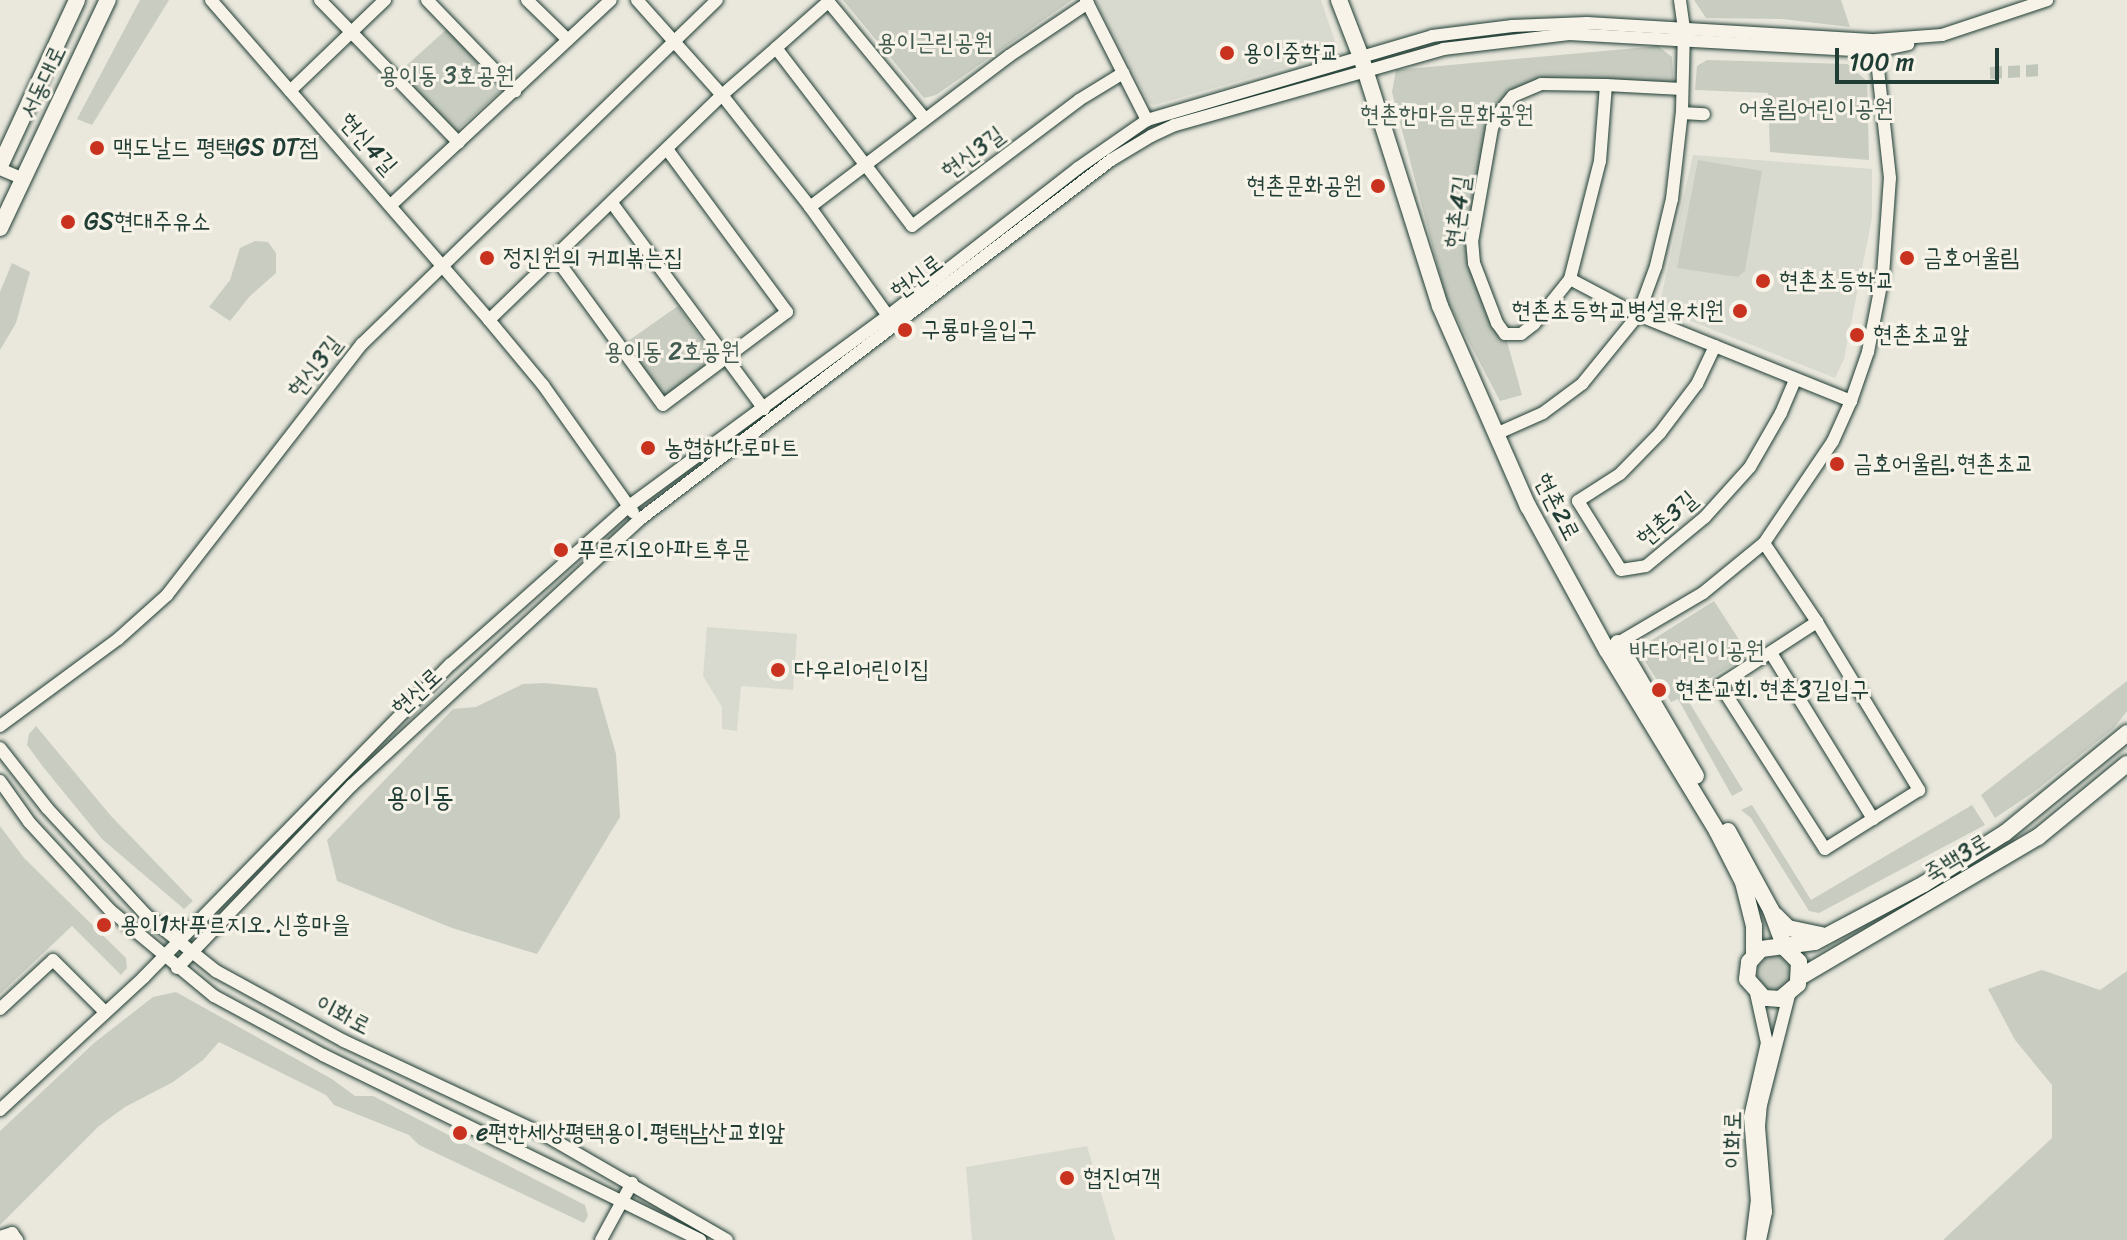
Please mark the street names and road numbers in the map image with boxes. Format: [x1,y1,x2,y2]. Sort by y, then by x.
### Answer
street label: 서동대로 [14,41,72,123]
street label: 현신4길 [333,107,403,181]
street label: 현신3길 [936,120,1010,186]
street label: 현촌4길 [1439,174,1477,250]
street label: 현신로 [885,248,949,306]
street label: 현신3길 [282,330,348,404]
street label: 현촌2로 [1528,468,1586,546]
street label: 현촌3길 [1631,485,1703,553]
street label: 현신로 [386,662,448,722]
street label: 죽백3로 [1919,827,1995,889]
street label: 이화로 [311,989,375,1041]
street label: 이화로 [1719,1111,1747,1169]

